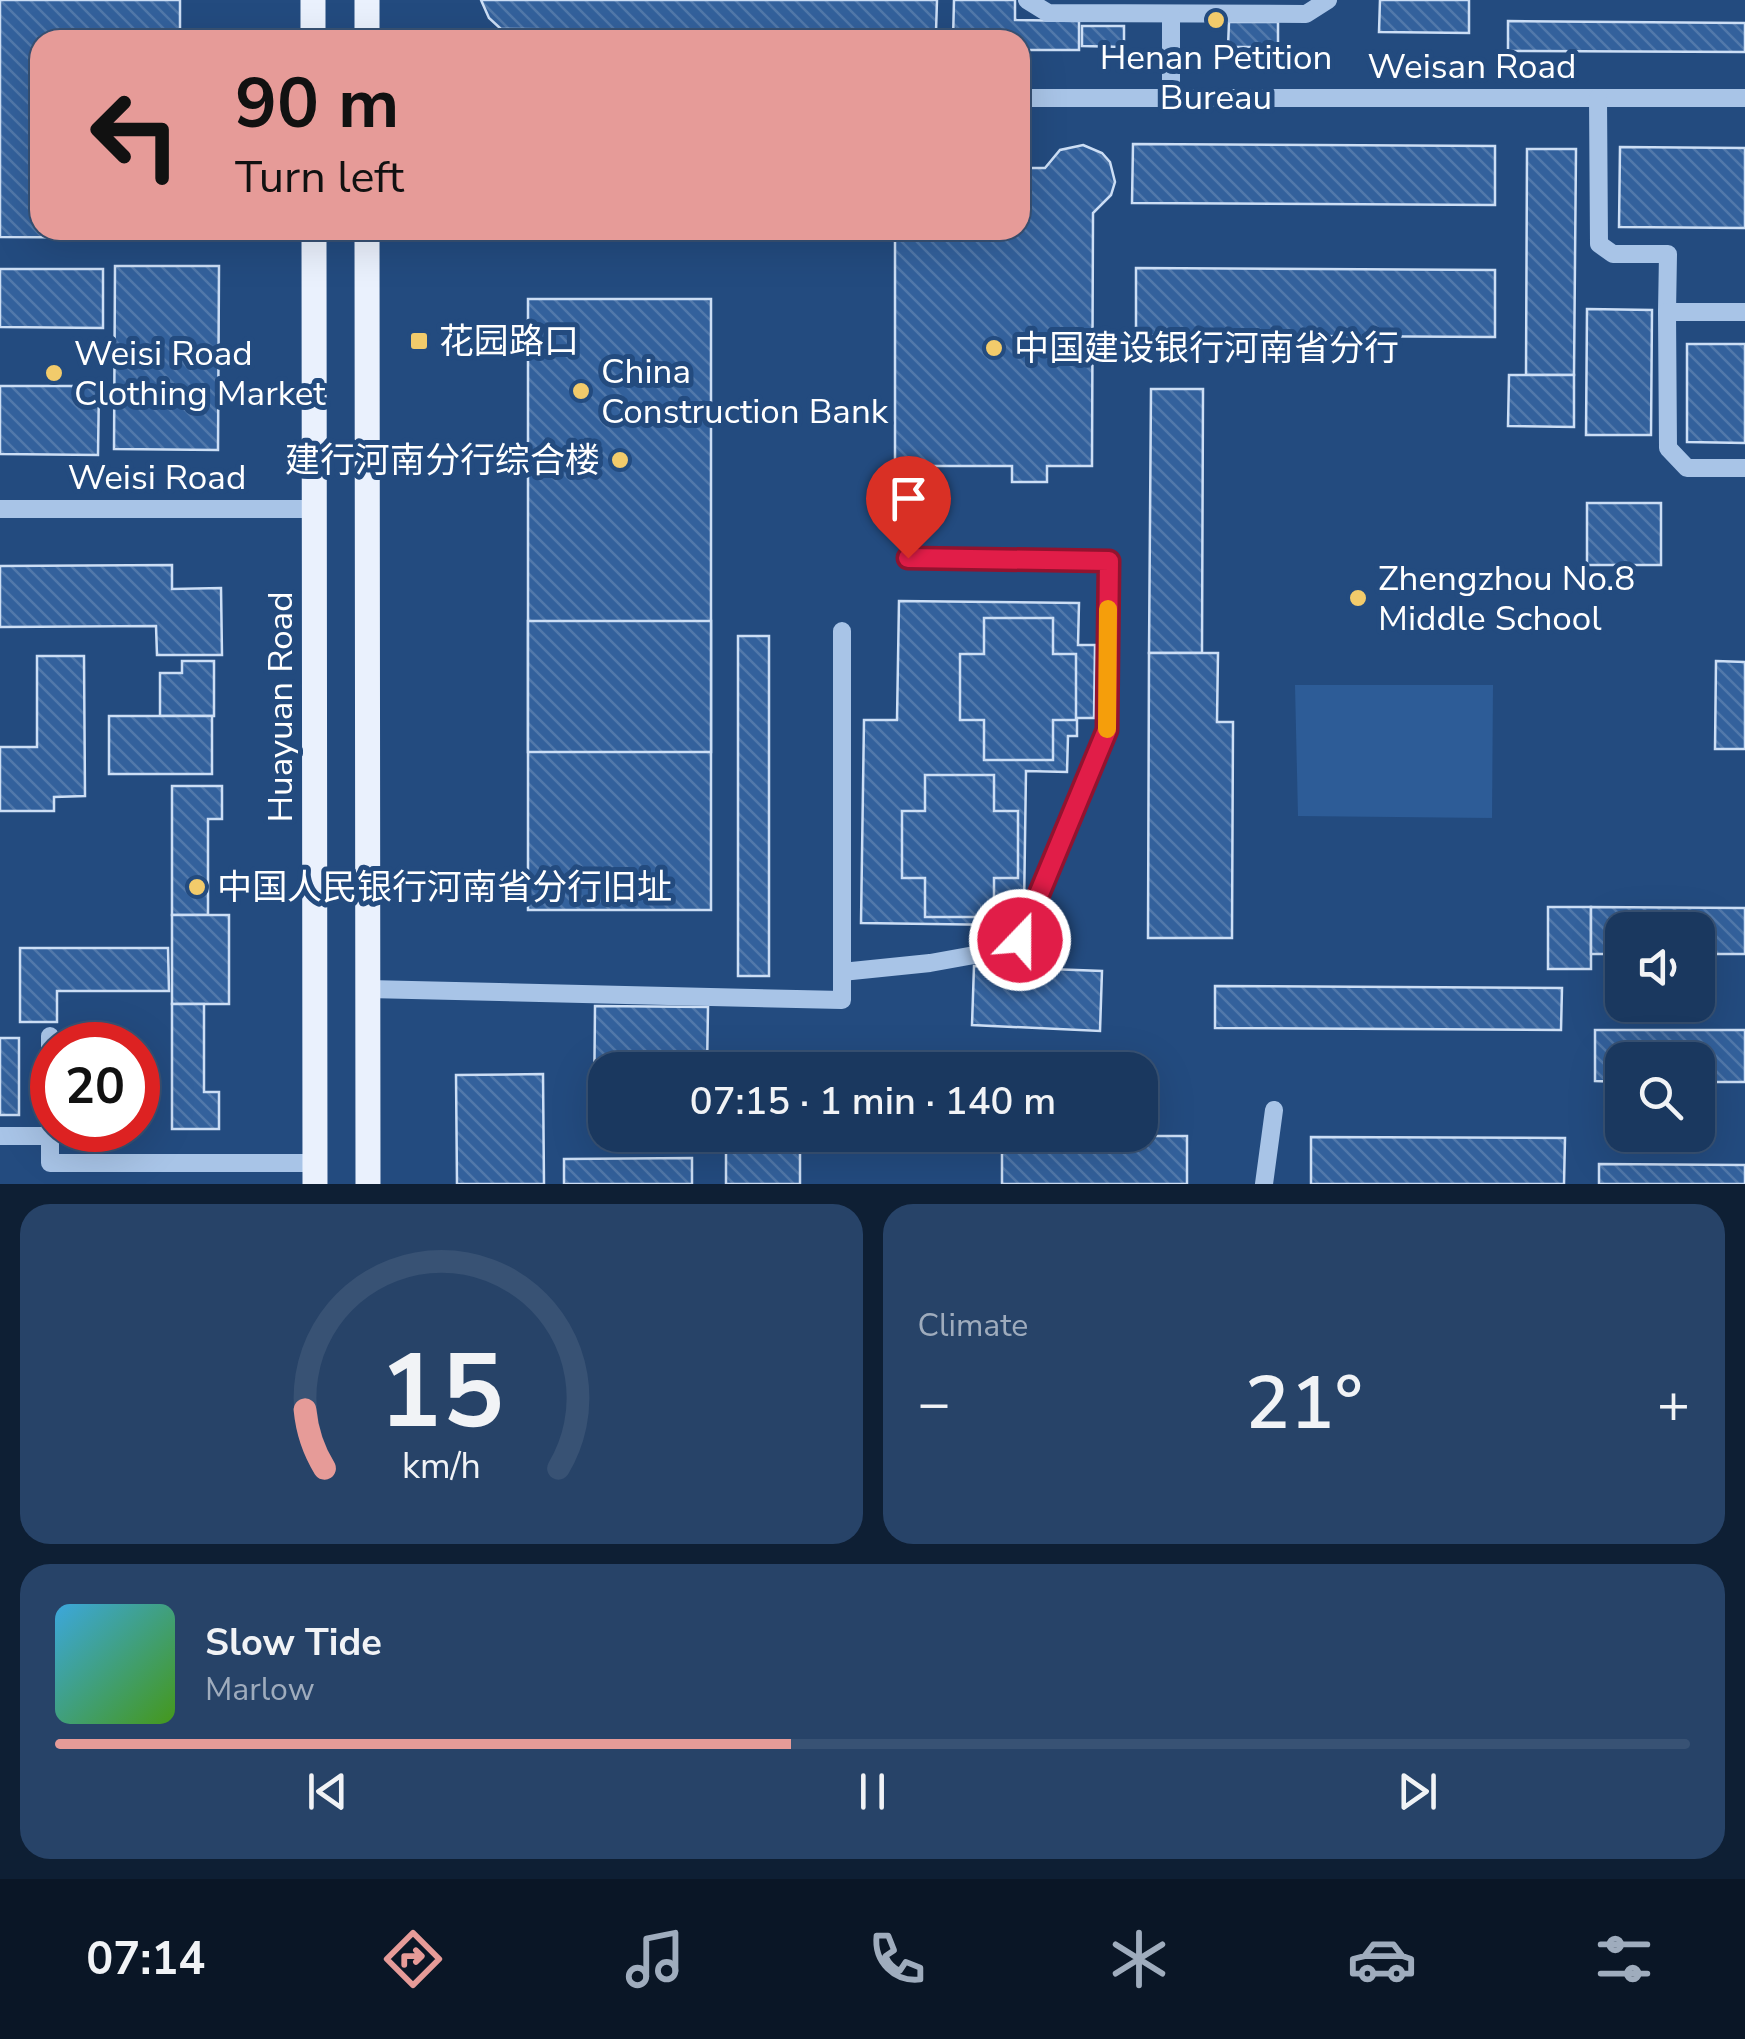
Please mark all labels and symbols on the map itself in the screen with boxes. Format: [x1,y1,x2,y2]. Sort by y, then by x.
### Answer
marker: Henan Petition Bureau [1205,9,1227,31]
place label: Henan Petition Bureau [1100,34,1332,121]
street label: Weisan Road [1368,43,1576,90]
place label: 花园路口 [439,318,579,365]
place label: 中国建设银行河南省分行 [1014,325,1399,372]
place label: Weisi Road Clothing Market [74,330,326,417]
marker: 花园路口 [408,330,430,352]
marker: 中国建设银行河南省分行 [983,337,1005,359]
place label: China Construction Bank [601,348,889,435]
marker: Weisi Road Clothing Market [43,362,65,384]
marker: China Construction Bank [570,380,592,402]
place label: 建行河南分行综合楼 [285,437,600,484]
marker: 建行河南分行综合楼 [609,449,631,471]
street label: Weisi Road [68,454,246,501]
pin [866,456,951,559]
place label: Zhengzhou No.8 Middle School [1378,555,1635,642]
marker: Zhengzhou No.8 Middle School [1347,587,1369,609]
street label: Huayuan Road [257,591,304,823]
place label: 中国人民银行河南省分行旧址 [217,864,672,911]
marker: 中国人民银行河南省分行旧址 [186,876,208,898]
position arrow [968,888,1072,992]
speed limit sign: 20 [30,1022,160,1152]

